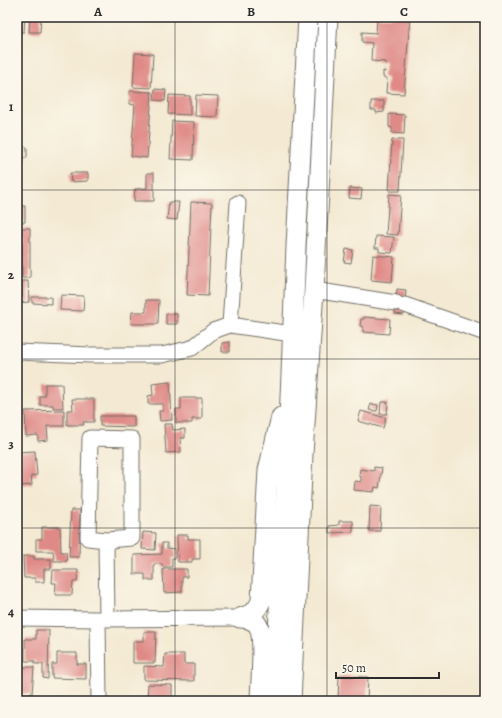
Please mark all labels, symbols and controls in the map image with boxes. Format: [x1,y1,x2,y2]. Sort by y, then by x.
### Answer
text: A [93,3,103,20]
text: B [247,3,255,20]
text: C [400,3,408,20]
text: 1 [9,98,14,115]
text: 2 [8,266,15,283]
text: 3 [8,435,14,452]
text: 4 [8,603,14,620]
scale bar [336,654,439,680]
text: 50 m [342,660,366,676]

